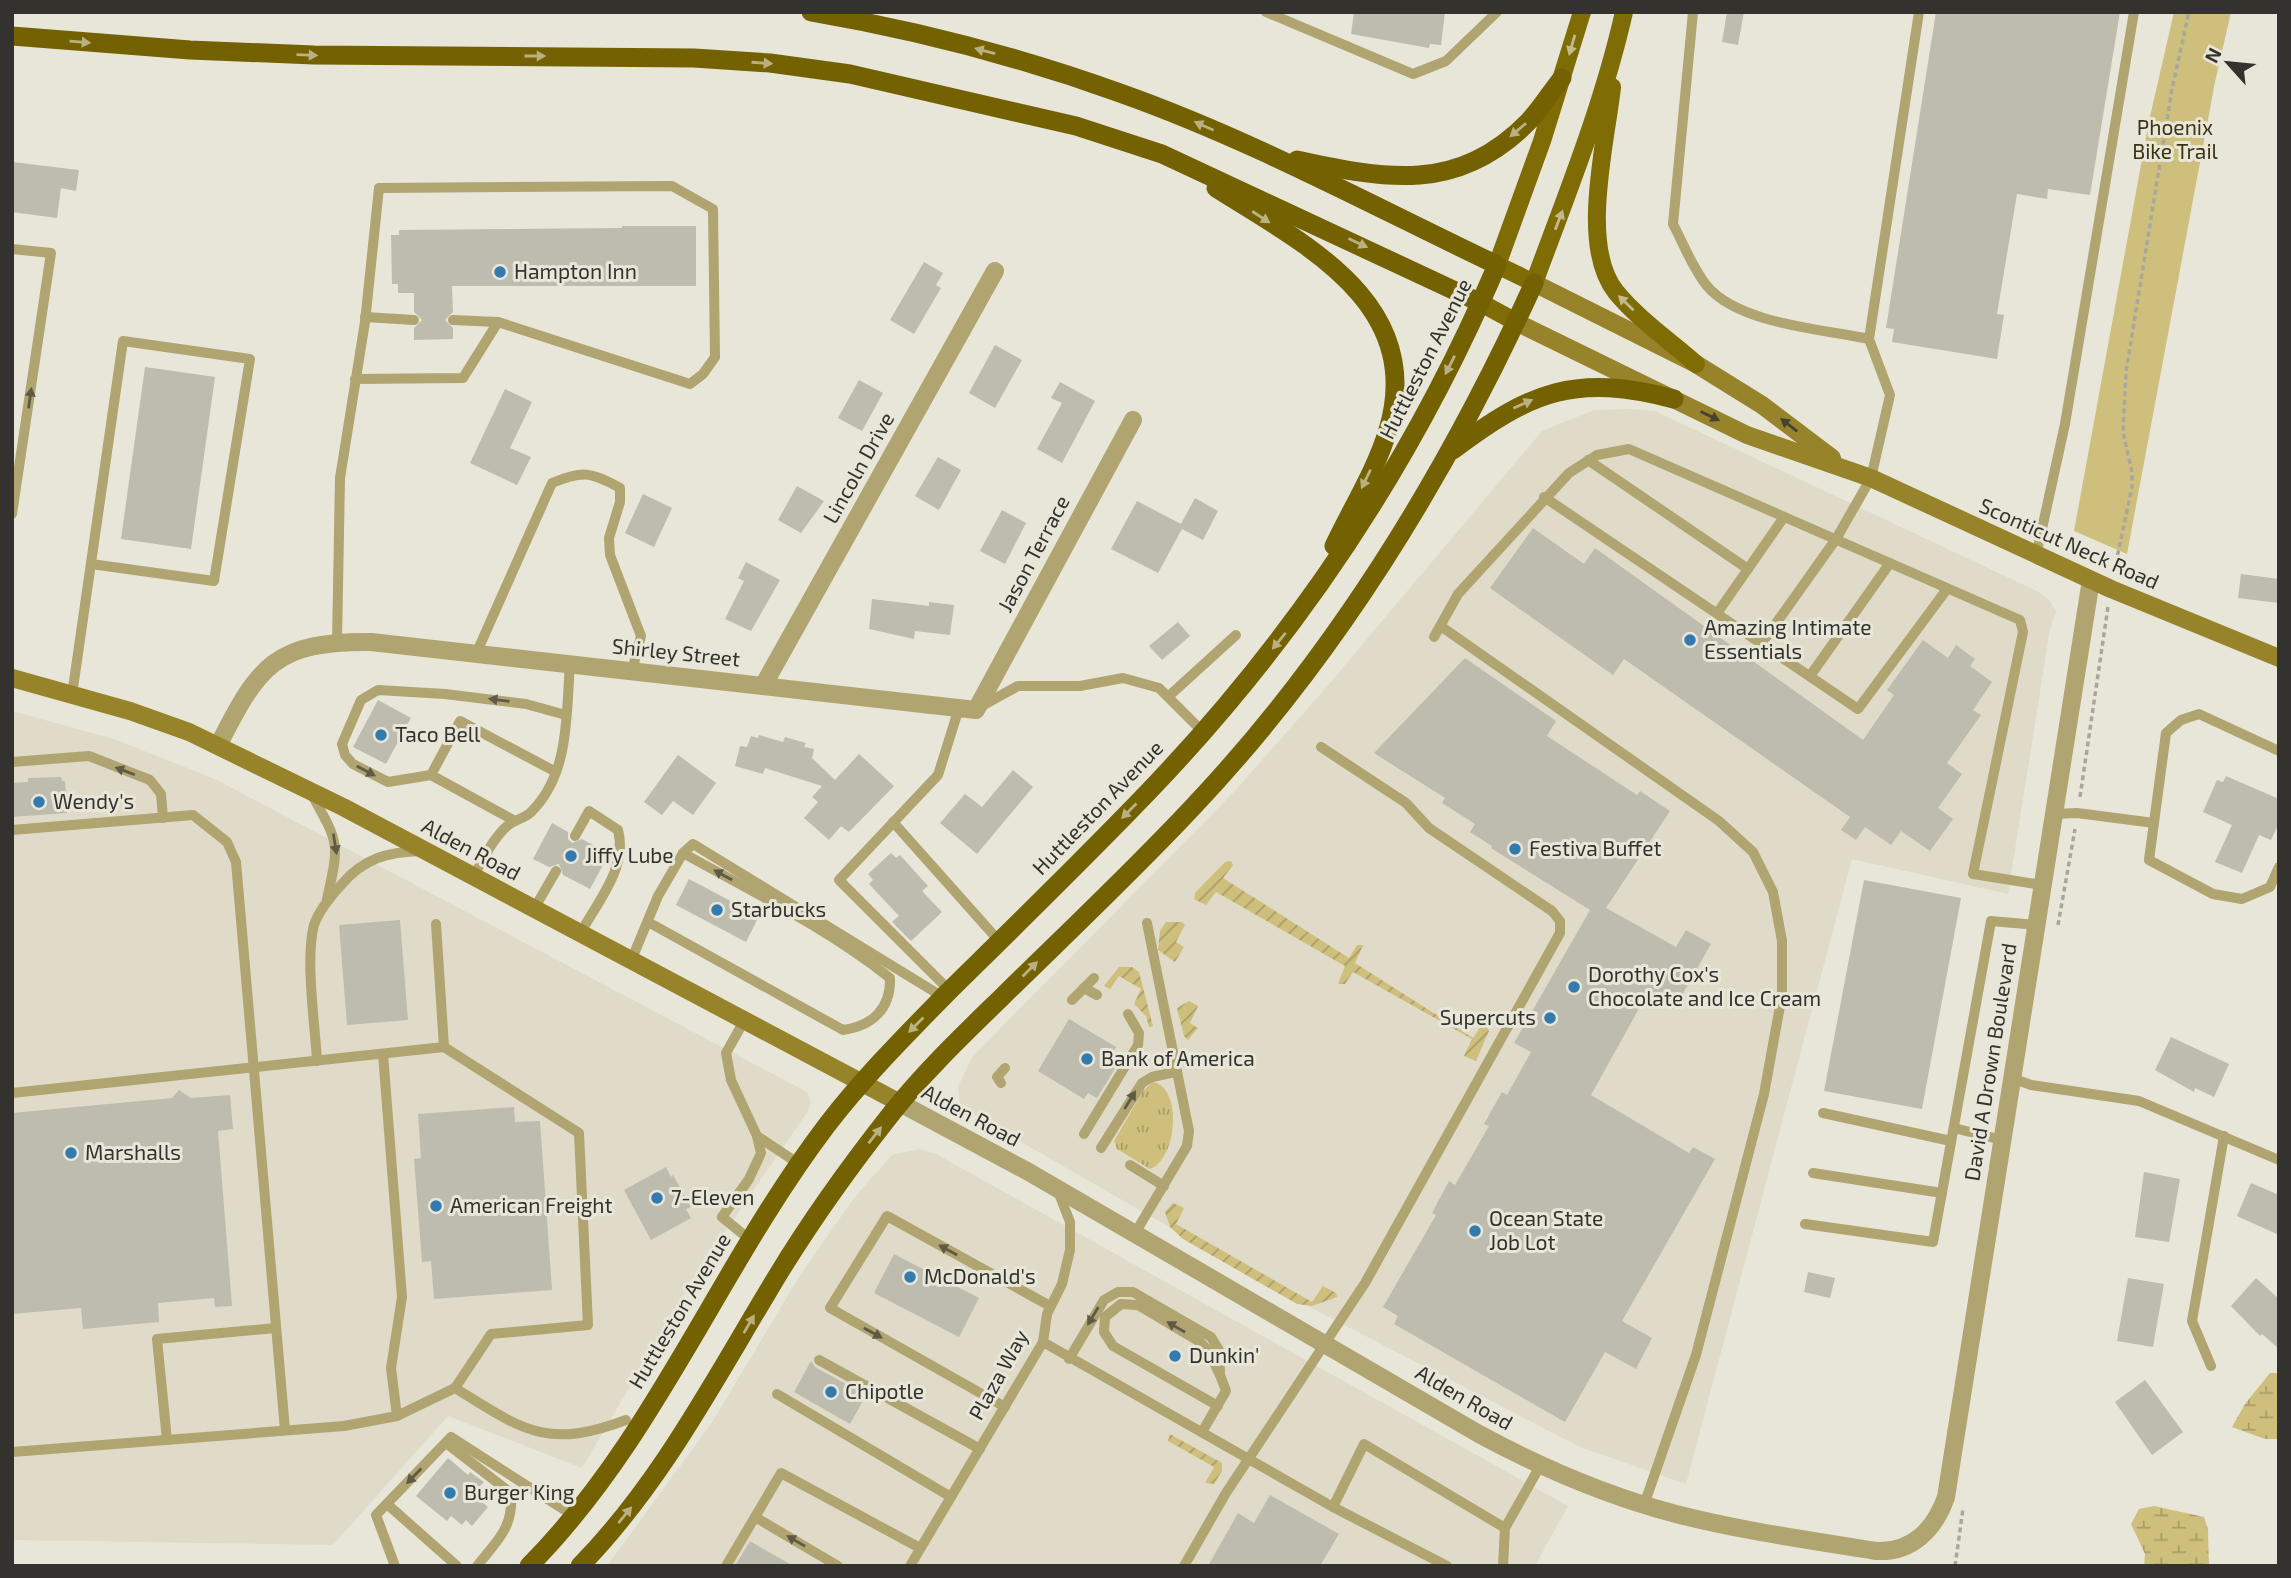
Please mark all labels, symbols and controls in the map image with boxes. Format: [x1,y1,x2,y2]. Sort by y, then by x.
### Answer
north arrow [2193,28,2263,98]
one-way arrow [1566,35,1576,56]
one-way arrow [69,37,91,48]
text: N [2199,44,2226,66]
one-way arrow [974,45,996,56]
one-way arrow [297,49,319,61]
one-way arrow [524,50,546,62]
one-way arrow [751,58,773,69]
park label: Phoenix Bike Trail [2132,114,2219,163]
one-way arrow [1194,120,1214,132]
one-way arrow [1509,122,1527,138]
one-way arrow [1553,209,1564,230]
one-way arrow [1251,210,1270,223]
one-way arrow [1348,238,1368,249]
place label: Hampton Inn [514,258,637,283]
marker: Hampton Inn [492,264,508,280]
street label: Huttleston Avenue [1373,274,1476,443]
one-way arrow [1618,294,1635,311]
one-way arrow [1445,355,1456,375]
one-way arrow [24,387,35,409]
one-way arrow [1513,398,1533,410]
street label: Lincoln Drive [817,407,898,527]
one-way arrow [1700,411,1720,422]
one-way arrow [1780,418,1798,433]
one-way arrow [1361,469,1372,489]
street label: Jason Terrace [991,491,1074,616]
street label: Sconticut Neck Road [1976,492,2163,594]
place label: Amazing Intimate Essentials [1704,614,1872,663]
street label: Shirley Street [611,632,741,671]
one-way arrow [1272,632,1287,649]
marker: Amazing Intimate Essentials [1682,632,1698,648]
one-way arrow [488,695,510,706]
place label: Taco Bell [395,721,481,746]
marker: Taco Bell [373,727,389,743]
street label: Huttleston Avenue [1026,735,1167,879]
one-way arrow [115,765,136,776]
one-way arrow [356,765,376,776]
place label: Wendy's [53,788,134,813]
marker: Wendy's [31,794,47,810]
one-way arrow [1120,803,1137,820]
street label: Alden Road [418,812,525,885]
one-way arrow [329,833,340,855]
place label: Festiva Buffet [1529,835,1661,860]
marker: Festiva Buffet [1507,841,1523,857]
place label: Jiffy Lube [585,842,674,867]
marker: Jiffy Lube [563,848,579,864]
one-way arrow [713,869,732,881]
place label: Starbucks [731,896,826,921]
marker: Starbucks [709,902,725,918]
street label: David A Drown Boulevard [1958,941,2021,1183]
one-way arrow [1022,961,1038,978]
place label: Dorothy Cox's Chocolate and Ice Cream [1588,961,1821,1010]
marker: Dorothy Cox's Chocolate and Ice Cream [1566,979,1582,995]
place label: Supercuts [1440,1004,1536,1029]
marker: Supercuts [1542,1010,1558,1026]
one-way arrow [908,1016,925,1033]
place label: Bank of America [1101,1045,1255,1070]
marker: Bank of America [1079,1051,1095,1067]
street label: Alden Road [918,1078,1025,1151]
one-way arrow [1124,1090,1137,1109]
one-way arrow [867,1126,882,1144]
place label: Marshalls [85,1139,181,1164]
marker: Marshalls [63,1145,79,1161]
place label: 7-Eleven [671,1184,754,1209]
marker: 7-Eleven [649,1190,665,1206]
place label: American Freight [450,1192,613,1217]
marker: American Freight [428,1198,444,1214]
place label: Ocean State Job Lot [1489,1205,1603,1254]
marker: Ocean State Job Lot [1467,1223,1483,1239]
street label: Huttleston Avenue [622,1228,735,1392]
one-way arrow [938,1244,958,1256]
place label: McDonald's [924,1263,1036,1288]
marker: McDonald's [902,1269,918,1285]
one-way arrow [1087,1306,1099,1325]
one-way arrow [742,1314,755,1333]
one-way arrow [1166,1321,1185,1333]
street label: Plaza Way [963,1325,1033,1424]
one-way arrow [863,1327,883,1339]
place label: Dunkin' [1189,1342,1259,1367]
marker: Dunkin' [1167,1348,1183,1364]
street label: Alden Road [1412,1359,1518,1434]
place label: Chipotle [845,1378,924,1403]
marker: Chipotle [823,1384,839,1400]
one-way arrow [406,1467,422,1485]
place label: Burger King [464,1479,575,1504]
marker: Burger King [442,1485,458,1501]
one-way arrow [618,1506,633,1524]
one-way arrow [787,1535,806,1548]

